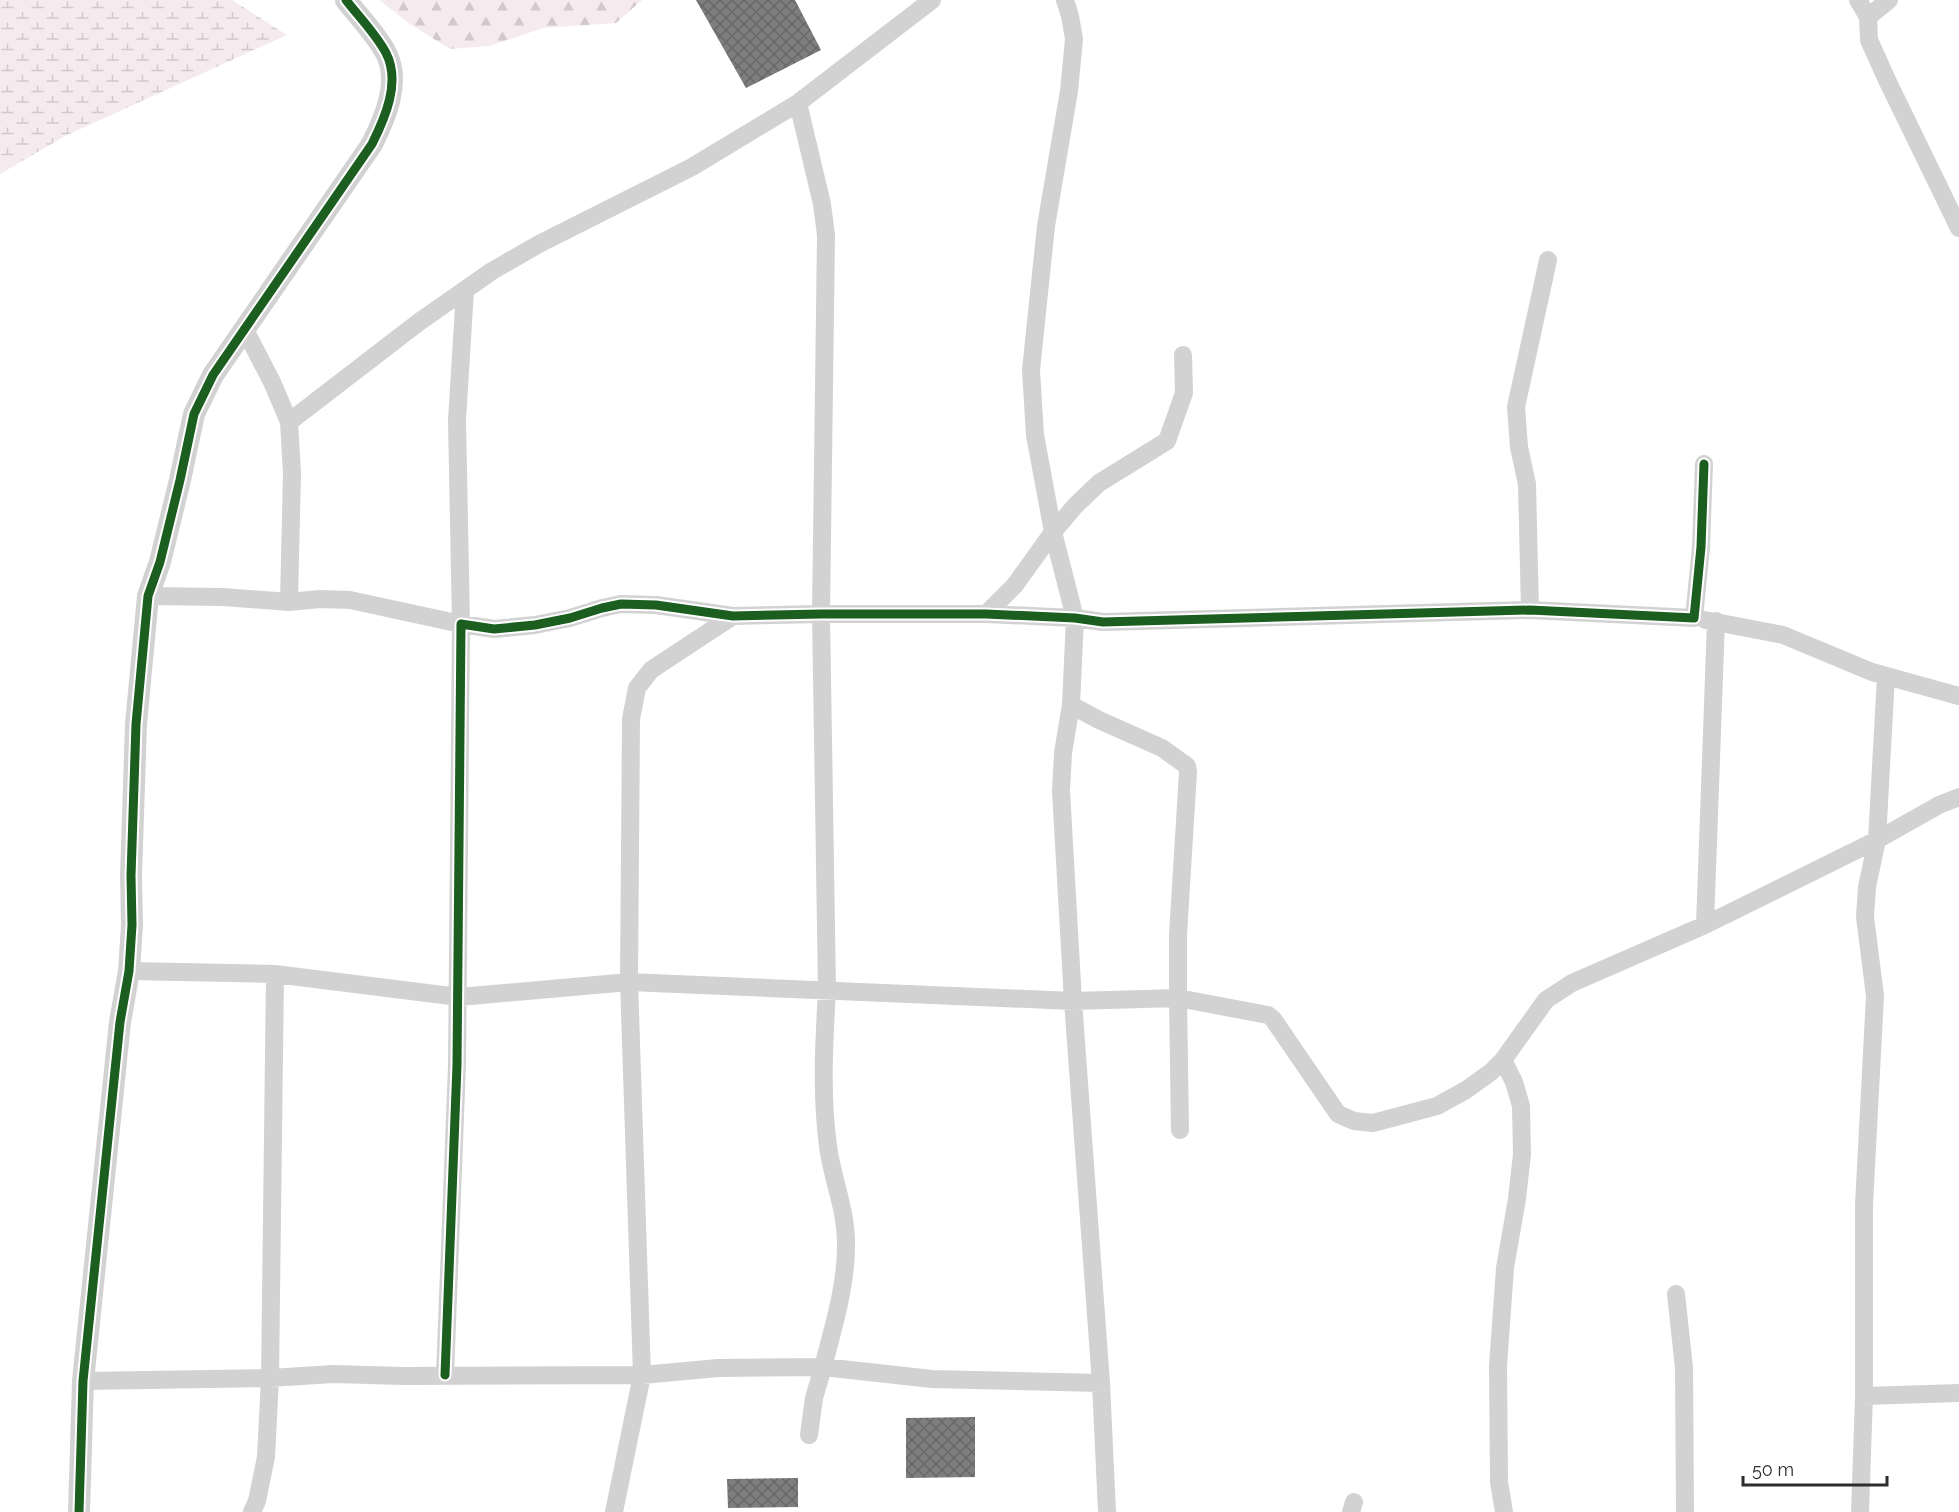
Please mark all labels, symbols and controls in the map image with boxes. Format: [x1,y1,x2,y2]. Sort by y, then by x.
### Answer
scale bar [1743,1449,1887,1487]
text: 50 m [1752,1459,1794,1480]

